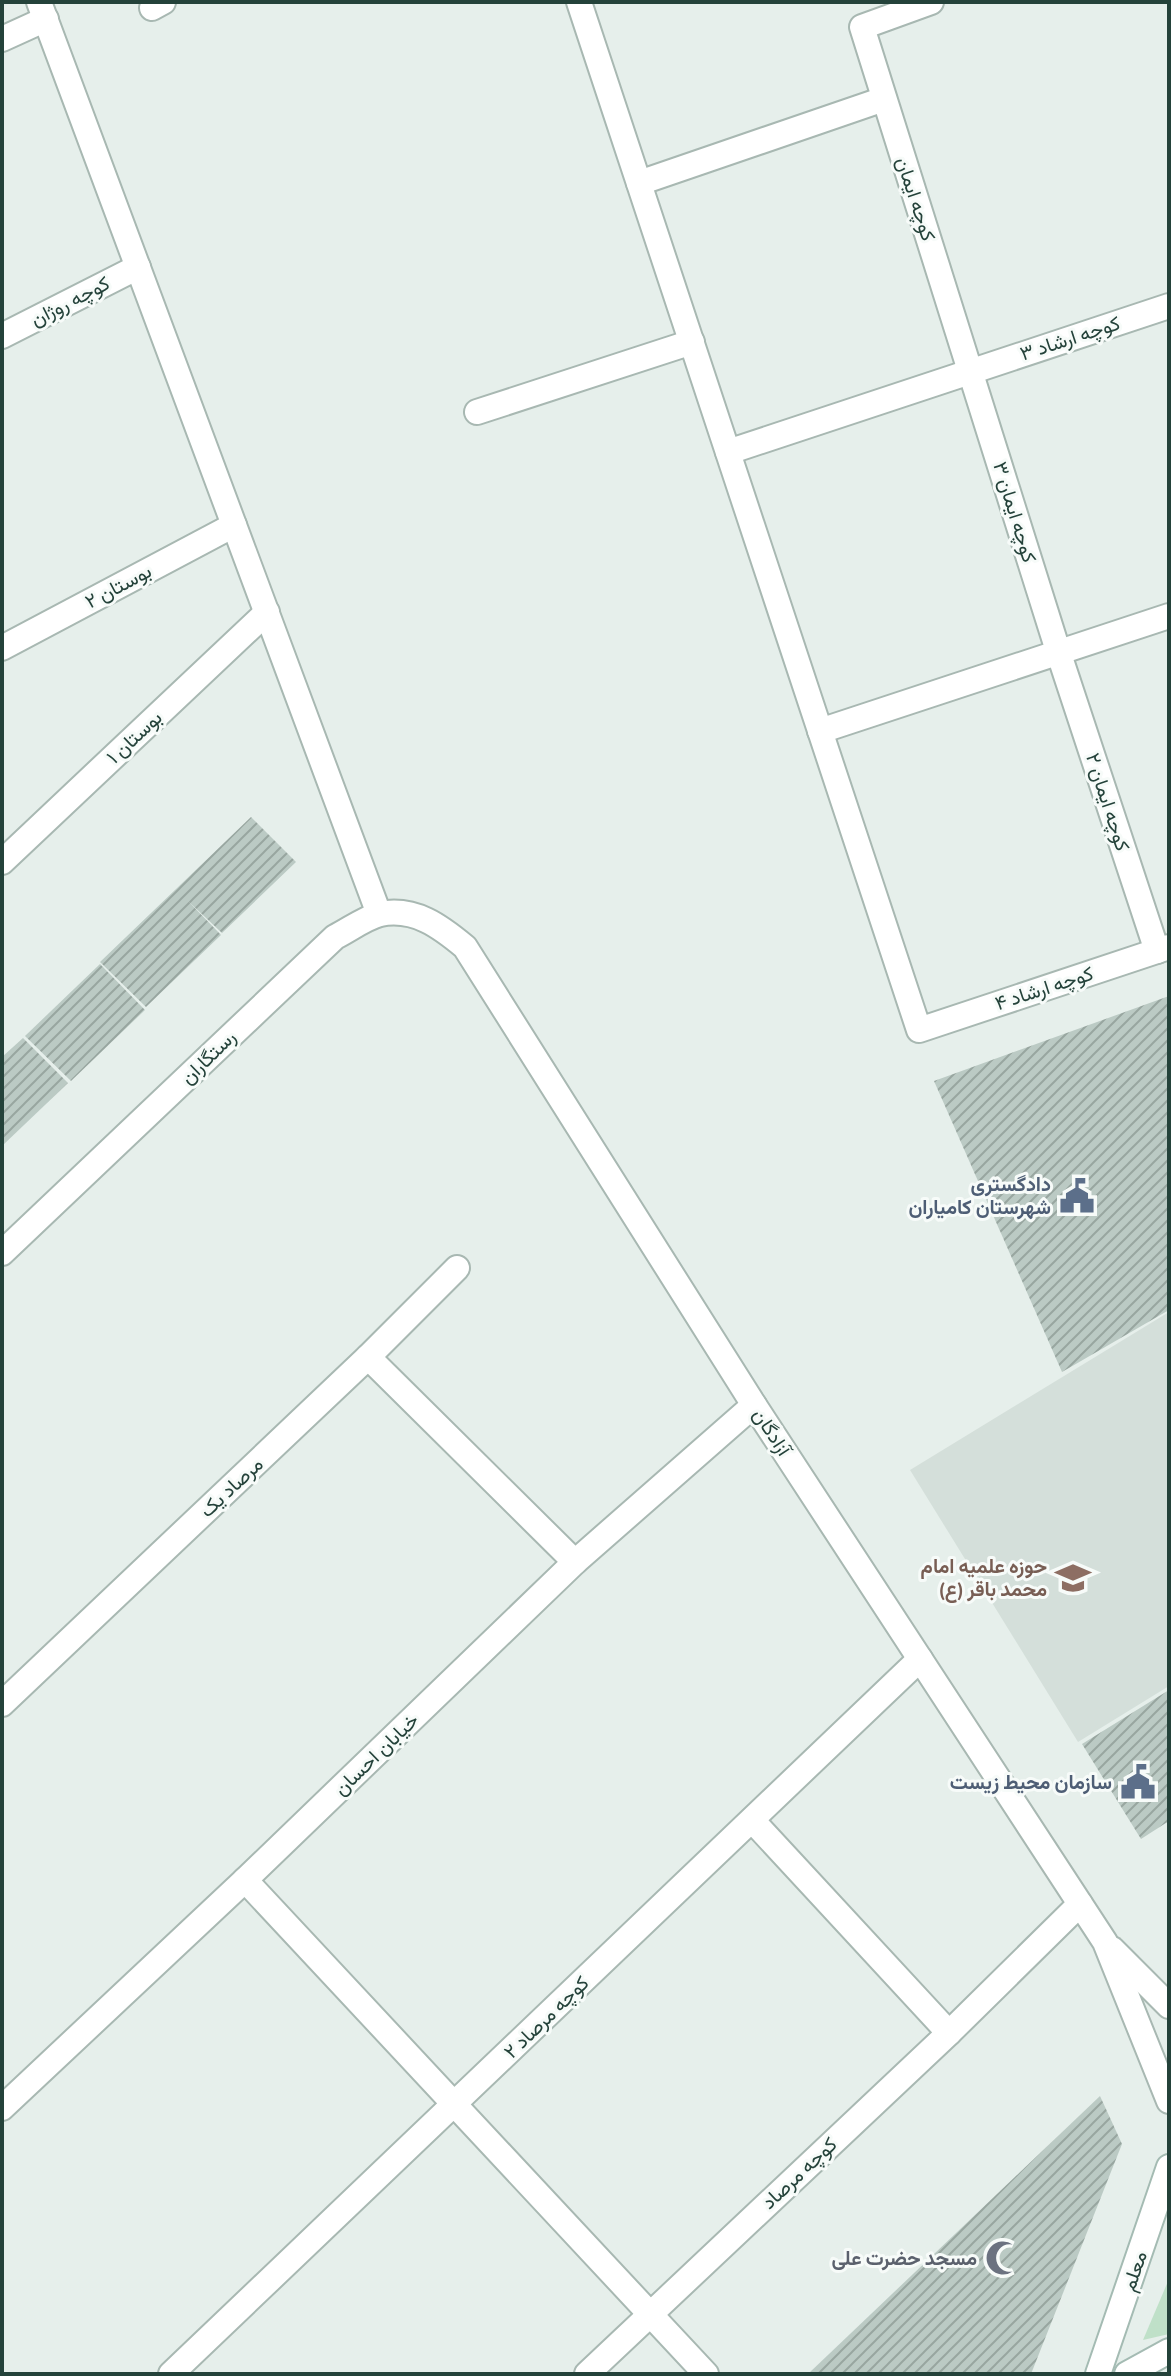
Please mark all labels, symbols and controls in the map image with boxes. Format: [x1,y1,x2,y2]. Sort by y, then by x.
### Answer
street label: کوچه ایمان [889,154,942,245]
street label: کوچه روژان [26,270,115,333]
street label: کوچه ارشاد ۳ [1017,310,1124,367]
street label: کوچه ایمان ۳ [986,458,1043,566]
street label: بوستان ۲ [80,558,156,614]
street label: بوستان ۱ [101,705,167,769]
street label: کوچه ایمان ۲ [1079,750,1136,855]
street label: کوچه ارشاد ۴ [991,960,1097,1017]
street label: رستگاران [175,1024,241,1090]
place label: دادگستری شهرستان کامیاران [908,1171,1051,1220]
public building icon: دادگستری شهرستان کامیاران [1058,1177,1096,1215]
street label: آزادگان [747,1403,798,1462]
street label: مرصاد یک [194,1451,268,1523]
place label: حوزه علمیه امام محمد باقر (ع) [921,1553,1047,1603]
school or university icon: حوزه علمیه امام محمد باقر (ع) [1054,1559,1092,1597]
street label: خیابان احسان [328,1707,424,1801]
public building icon: سازمان محیط زیست [1119,1763,1157,1801]
place label: سازمان محیط زیست [950,1769,1112,1795]
street label: کوچه مرصاد ۲ [498,1970,595,2065]
street label: کوچه مرصاد [756,2131,843,2215]
mosque icon: مسجد حضرت علی [984,2239,1022,2277]
place label: مسجد حضرت علی [831,2245,977,2271]
street label: معلم [1115,2247,1153,2295]

